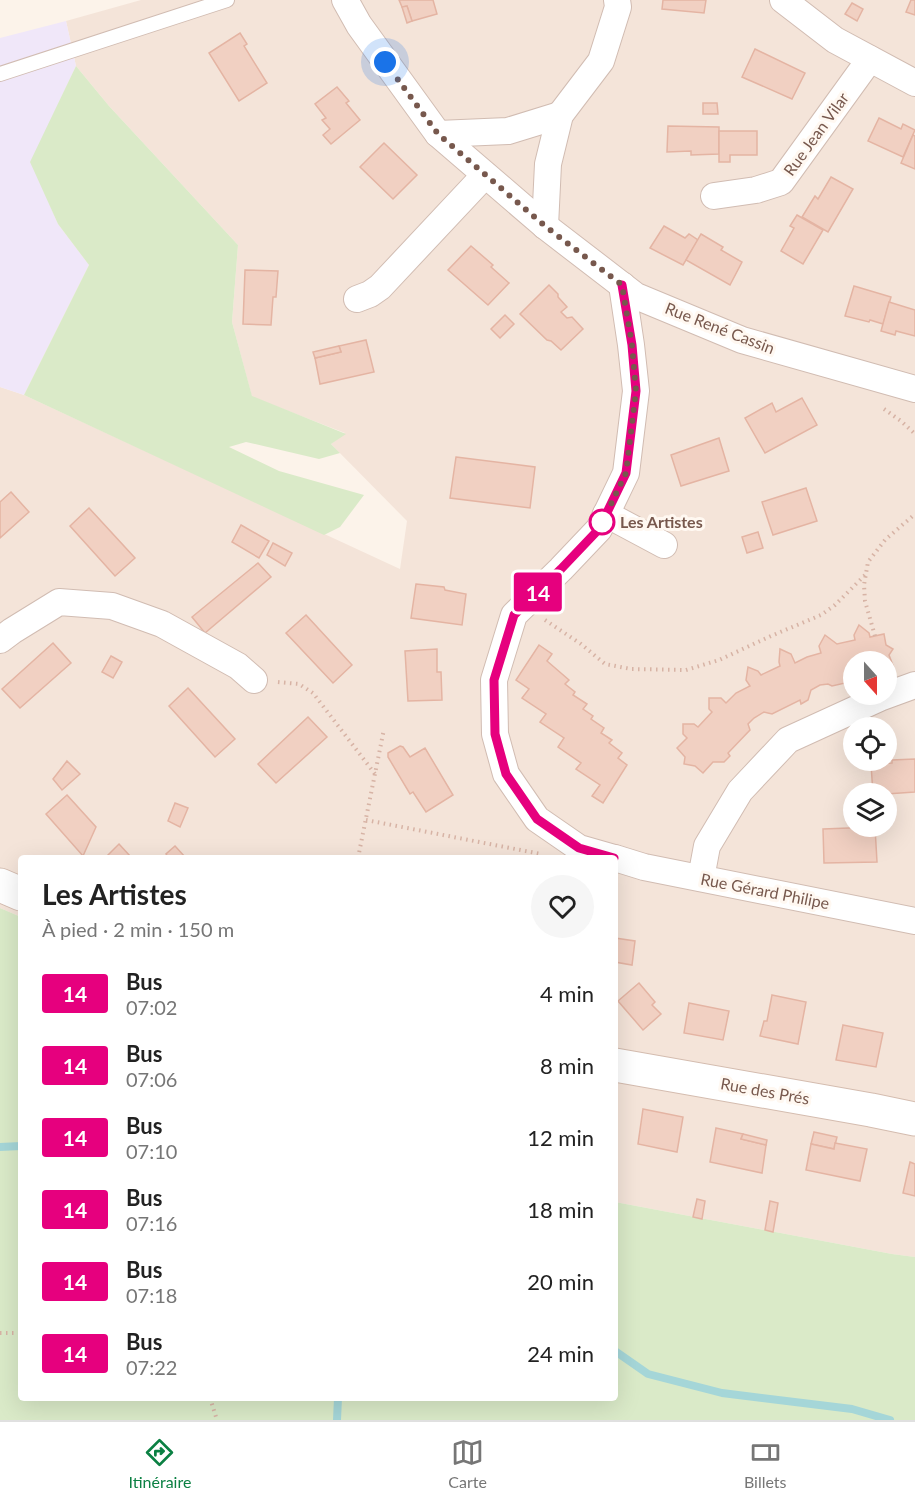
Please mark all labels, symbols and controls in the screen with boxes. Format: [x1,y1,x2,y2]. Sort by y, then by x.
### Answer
your location [370,47,400,77]
street label: Rue Jean Vilar [779,88,852,179]
street label: Rue René Cassin [663,298,778,357]
marker: Les Artistes [589,509,615,535]
place label: Les Artistes [620,512,703,531]
line badge: 14 [511,572,565,612]
text: 14 [526,580,550,605]
north arrow [843,651,897,705]
map controls [843,651,897,837]
button: locate [843,717,897,771]
button: layers [843,783,897,837]
street label: Rue Gérard Philipe [699,869,831,912]
button: heart [531,875,594,938]
text: Les Artistes [42,877,187,911]
text: À pied · 2 min · 150 m [42,917,234,941]
text: Bus [126,968,162,995]
text: 4 min [540,980,594,1007]
text: 14 [63,981,87,1006]
text: 07:02 [126,995,177,1019]
text: Bus [126,1040,162,1067]
text: 8 min [540,1052,594,1079]
text: 14 [63,1053,87,1078]
text: 07:06 [126,1067,177,1091]
street label: Rue des Prés [719,1073,811,1108]
text: Bus [126,1112,162,1139]
text: 12 min [527,1124,594,1151]
text: 14 [63,1125,87,1150]
text: 07:10 [126,1139,177,1163]
text: Bus [126,1184,162,1211]
text: 18 min [527,1196,594,1223]
text: 14 [63,1197,87,1222]
text: 07:16 [126,1211,177,1235]
text: Bus [126,1256,162,1283]
text: 20 min [527,1268,594,1295]
text: 14 [63,1269,87,1294]
text: 07:18 [126,1283,177,1307]
text: Bus [126,1328,162,1355]
text: 24 min [527,1340,594,1367]
text: 14 [63,1341,87,1366]
text: 07:22 [126,1355,177,1379]
tab: Itinéraire [128,1436,191,1491]
tab: Carte [448,1436,487,1491]
tab: Billets [744,1436,787,1491]

